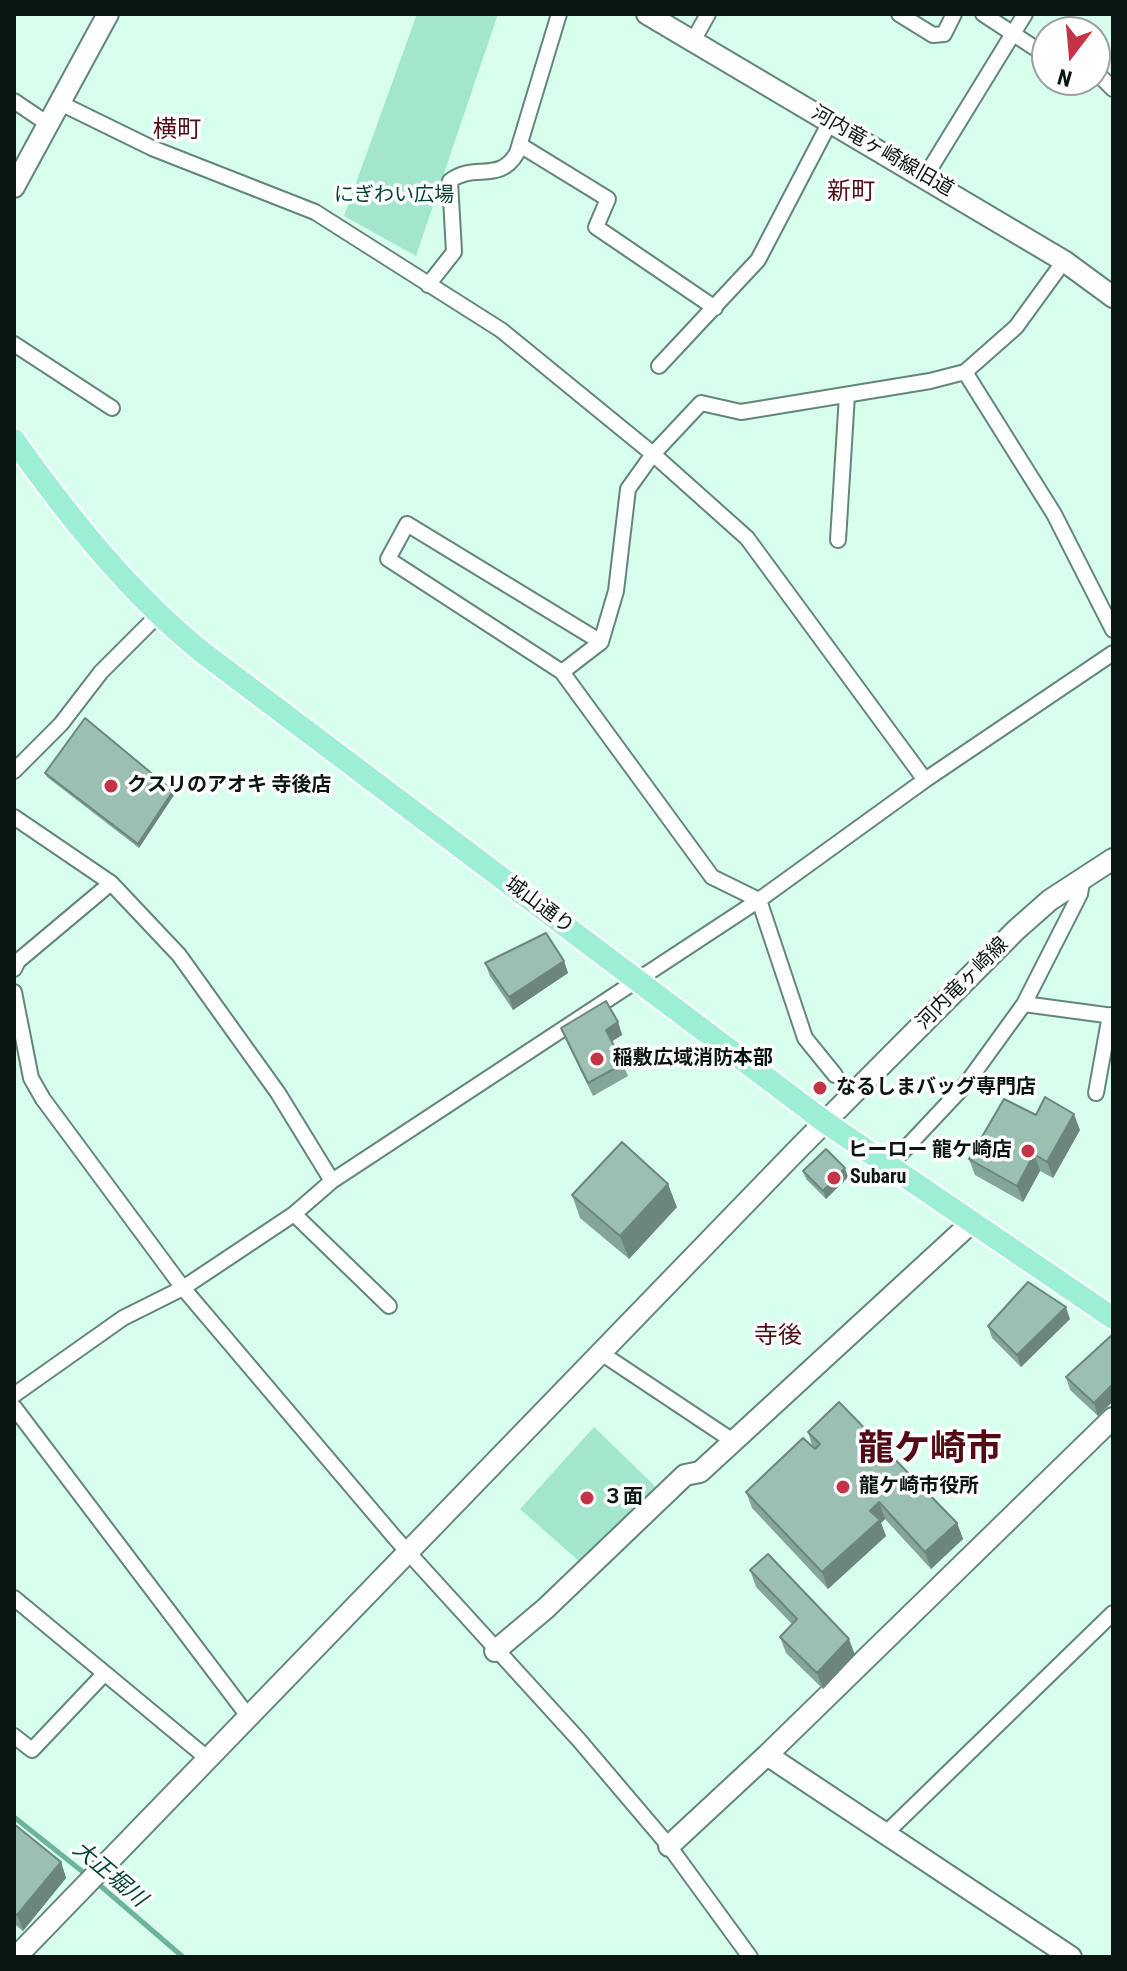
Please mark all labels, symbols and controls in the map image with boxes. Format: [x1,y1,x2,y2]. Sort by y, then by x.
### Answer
north arrow [1031,16,1111,96]
text: N [1055,64,1075,92]
street label: 河内竜ヶ崎線旧道 [807,102,957,202]
district label: 横町 [153,117,201,145]
district label: 新町 [827,179,875,207]
park label: にぎわい広場 [334,184,454,208]
place label: クスリのアオキ 寺後店 [127,774,332,798]
marker: クスリのアオキ 寺後店 [102,777,120,795]
street label: 城山通り [500,872,578,940]
street label: 河内竜ヶ崎線 [912,933,1014,1035]
place label: 稲敷広域消防本部 [613,1047,773,1071]
marker: 稲敷広域消防本部 [588,1050,606,1068]
place label: なるしまバッグ専門店 [836,1076,1036,1100]
marker: なるしまバッグ専門店 [811,1079,829,1097]
place label: ヒーロー 龍ケ崎店 [847,1139,1012,1163]
marker: ヒーロー 龍ケ崎店 [1019,1142,1037,1160]
place label: Subaru [850,1166,906,1190]
marker: Subaru [825,1169,843,1187]
district label: 寺後 [754,1323,802,1351]
district label: 龍ケ崎市 [858,1429,1002,1473]
place label: 龍ケ崎市役所 [859,1475,979,1499]
marker: 龍ケ崎市役所 [834,1478,852,1496]
place label: ３面 [603,1486,643,1510]
marker: ３面 [578,1489,596,1507]
water label: 大正堀川 [67,1837,151,1913]

